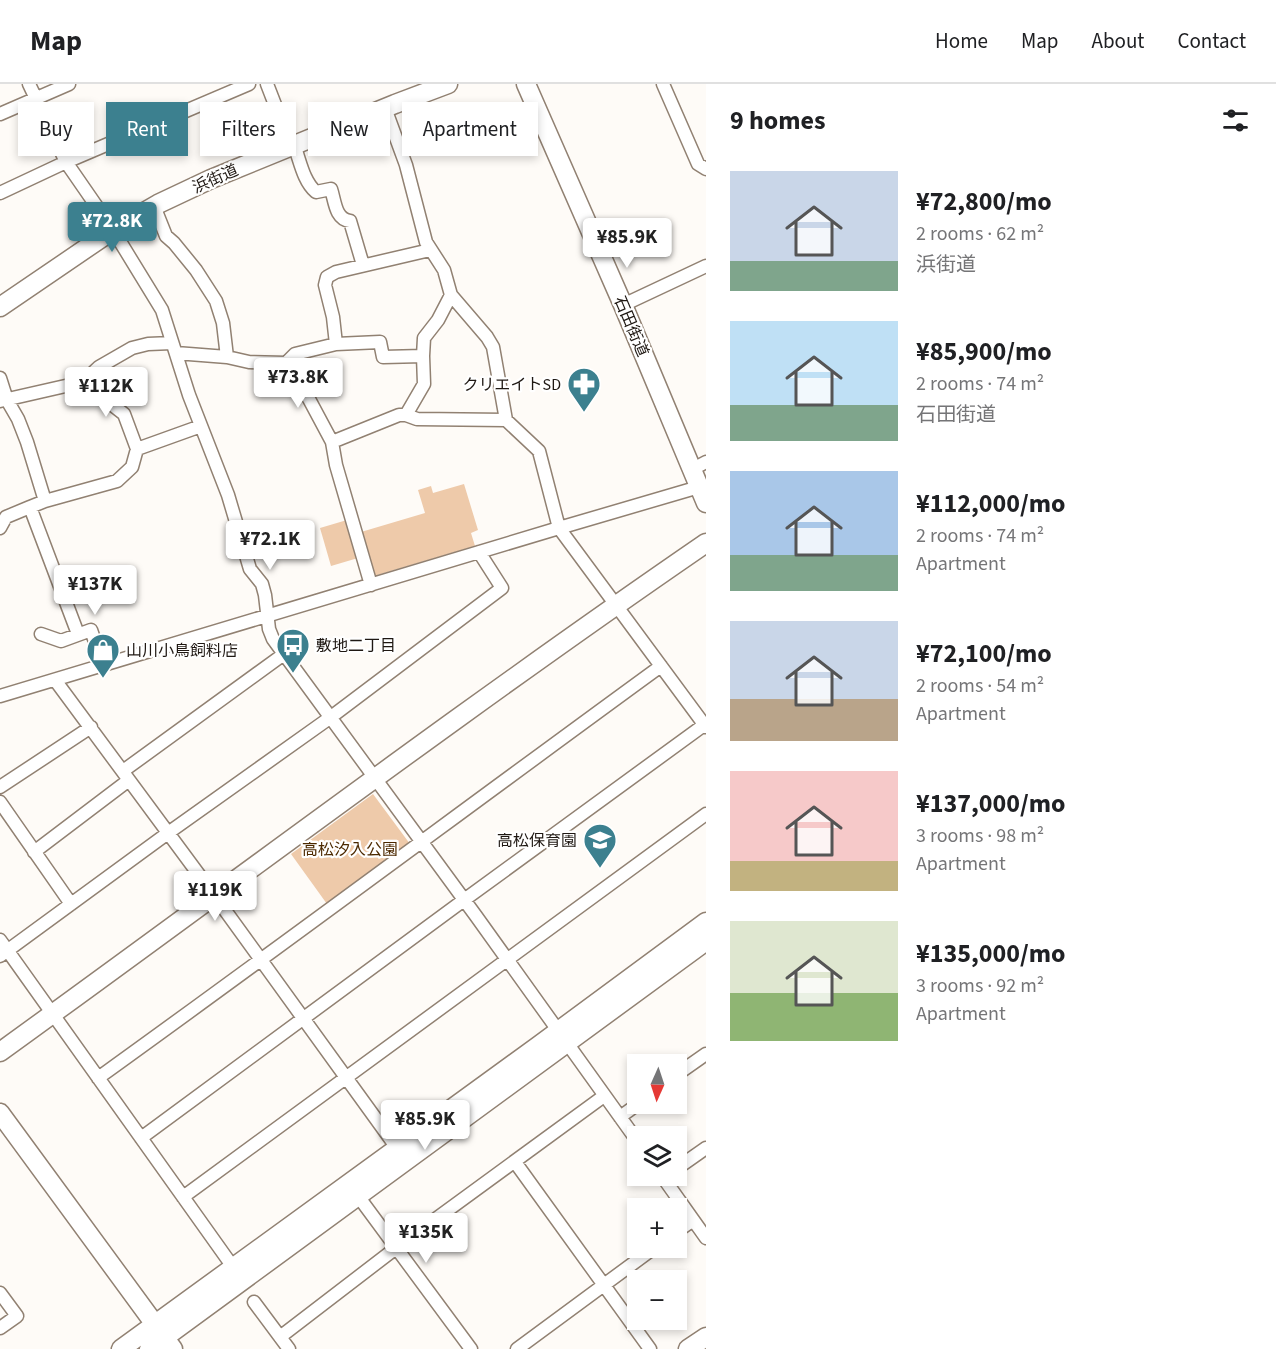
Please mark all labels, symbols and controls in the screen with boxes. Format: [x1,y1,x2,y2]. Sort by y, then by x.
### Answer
text: Map [30,21,82,61]
text: Home [935,26,988,56]
text: Map [1021,26,1059,56]
text: About [1092,26,1144,56]
text: Contact [1177,26,1246,56]
chip: Buy [18,102,94,156]
chip: Rent [106,102,188,156]
chip: Filters [200,102,296,156]
chip: New [308,102,390,156]
chip: Apartment [402,102,538,156]
text: 9 homes [730,102,825,139]
icon: filters [1219,104,1252,137]
street label: 浜街道 [189,159,242,199]
text: ¥72,800/mo [916,183,1052,220]
icon: home [778,195,850,267]
pin: ¥72.8K [63,202,161,253]
text: ¥72.8K [82,207,142,235]
pin: ¥85.9K [578,218,676,269]
text: 2 rooms · 62 m² [916,220,1044,248]
text: ¥85.9K [597,223,657,251]
text: 浜街道 [916,251,976,279]
street label: 石田街道 [608,293,654,360]
text: ¥85,900/mo [916,333,1052,370]
icon: home [778,345,850,417]
pin: ¥73.8K [249,358,347,409]
text: ¥73.8K [268,363,328,391]
pharmacy icon: クリエイトSD [566,366,602,413]
pin: ¥112K [64,367,148,418]
text: 2 rooms · 74 m² [916,370,1044,398]
text: ¥112K [79,372,133,400]
place label: クリエイトSD [463,374,561,396]
text: 石田街道 [916,401,996,429]
text: ¥112,000/mo [916,485,1065,522]
icon: home [778,495,850,567]
pin: ¥72.1K [221,520,319,571]
text: 2 rooms · 74 m² [916,522,1044,550]
text: ¥72.1K [240,525,300,553]
text: Apartment [916,550,1006,578]
pin: ¥137K [53,565,137,616]
text: ¥137K [68,570,122,598]
bus stop icon: 敷地二丁目 [275,627,311,674]
shop icon: 山川小鳥飼料店 [85,632,121,679]
place label: 敷地二丁目 [316,635,396,657]
text: ¥72,100/mo [916,635,1052,672]
place label: 山川小鳥飼料店 [126,640,238,662]
icon: home [778,645,850,717]
text: 2 rooms · 54 m² [916,672,1044,700]
text: Apartment [916,700,1006,728]
text: ¥137,000/mo [916,785,1065,822]
icon: home [778,795,850,867]
school or university icon: 高松保育園 [582,822,618,869]
text: 3 rooms · 98 m² [916,822,1044,850]
place label: 高松保育園 [497,830,577,852]
park label: 高松汐入公園 [302,839,398,861]
text: Apartment [916,850,1006,878]
pin: ¥119K [173,871,257,922]
text: ¥119K [188,876,242,904]
text: ¥135,000/mo [916,935,1065,972]
icon: home [778,945,850,1017]
text: 3 rooms · 92 m² [916,972,1044,1000]
text: Apartment [916,1000,1006,1028]
north arrow [627,1054,687,1114]
map controls [627,1054,687,1330]
pin: ¥85.9K [376,1100,474,1151]
text: ¥85.9K [395,1105,455,1133]
button: layers [627,1126,687,1186]
button: + [627,1198,687,1258]
pin: ¥135K [384,1213,468,1264]
text: ¥135K [399,1218,453,1246]
button: − [627,1270,687,1330]

